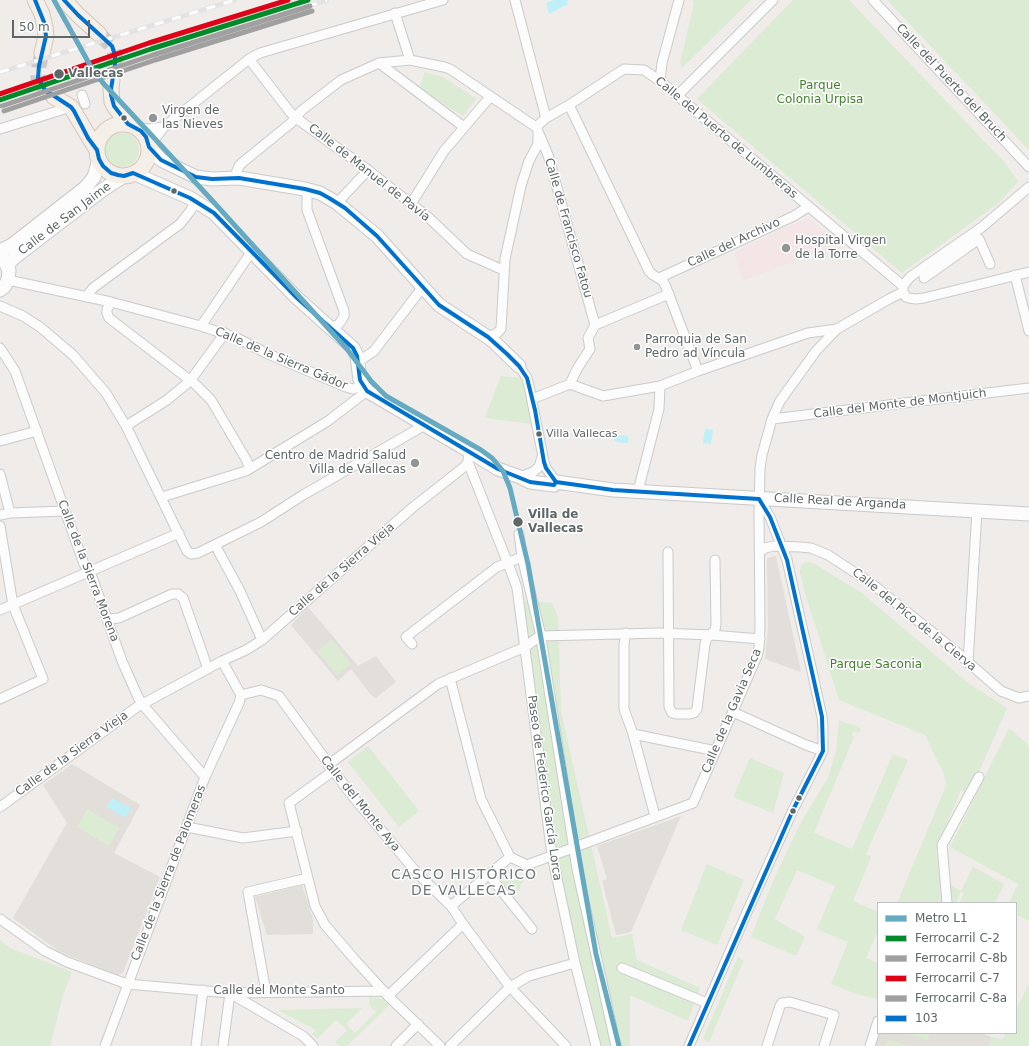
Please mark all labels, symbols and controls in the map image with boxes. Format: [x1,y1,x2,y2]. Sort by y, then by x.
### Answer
scale bar [14,12,92,38]
text: 50 m [19,20,50,34]
street label: Calle del Puerto del Bruch [893,21,1009,145]
marker: Vallecas [52,67,66,81]
place label: Vallecas [68,67,123,81]
street label: Calle del Puerto de Lumbreras [652,74,800,202]
park label: Parque Colonia Urpisa [777,79,863,107]
place label: Virgen de las Nieves [162,104,223,132]
marker: Virgen de las Nieves [147,112,159,124]
unlabelled marker [119,113,129,123]
street label: Calle de Manuel de Pavía [305,121,433,225]
street label: Calle de Francisco Fatou [541,156,595,300]
street label: Calle de San Jaime [16,180,114,258]
unlabelled marker [169,186,179,196]
street label: Calle del Archivo [685,215,783,271]
place label: Hospital Virgen de la Torre [795,234,886,262]
marker: Hospital Virgen de la Torre [780,242,792,254]
street label: Calle de la Sierra Gádor [213,325,349,393]
place label: Parroquia de San Pedro ad Víncula [645,333,747,361]
marker: Parroquia de San Pedro ad Víncula [632,342,642,352]
street label: Calle del Monte de Montjuich [813,386,987,422]
place label: Villa Vallecas [546,427,618,441]
marker: Villa Vallecas [534,429,544,439]
place label: Centro de Madrid Salud Villa de Vallecas [265,449,406,477]
marker: Centro de Madrid Salud Villa de Vallecas [409,457,421,469]
street label: Calle Real de Arganda [773,491,907,513]
street label: Calle de la Sierra Morena [54,498,122,644]
place label: Villa de Vallecas [528,508,583,536]
marker: Villa de Vallecas [511,515,525,529]
street label: Calle de la Sierra Vieja [286,520,398,620]
street label: Calle del Pico de la Cierva [849,565,979,675]
street label: Calle de la Gavia Seca [699,646,765,776]
park label: Parque Saconia [830,658,922,672]
street label: Paseo de Federico García Lorca [524,694,564,882]
street label: Calle de la Sierra Vieja [13,708,131,800]
street label: Calle del Monte Aya [317,753,403,855]
street label: Calle de la Sierra de Palomeras [129,783,209,963]
unlabelled marker [794,793,804,803]
unlabelled marker [788,806,798,816]
district label: CASCO HISTÓRICO DE VALLECAS [391,867,537,900]
legend [877,902,1017,1034]
text: Metro L1 [915,911,968,925]
text: Ferrocarril C-2 [915,931,1000,945]
text: Ferrocarril C-8b [915,951,1007,965]
text: Ferrocarril C-7 [915,971,1000,985]
street label: Calle del Monte Santo [213,984,345,998]
text: Ferrocarril C-8a [915,991,1007,1005]
text: 103 [915,1011,938,1025]

